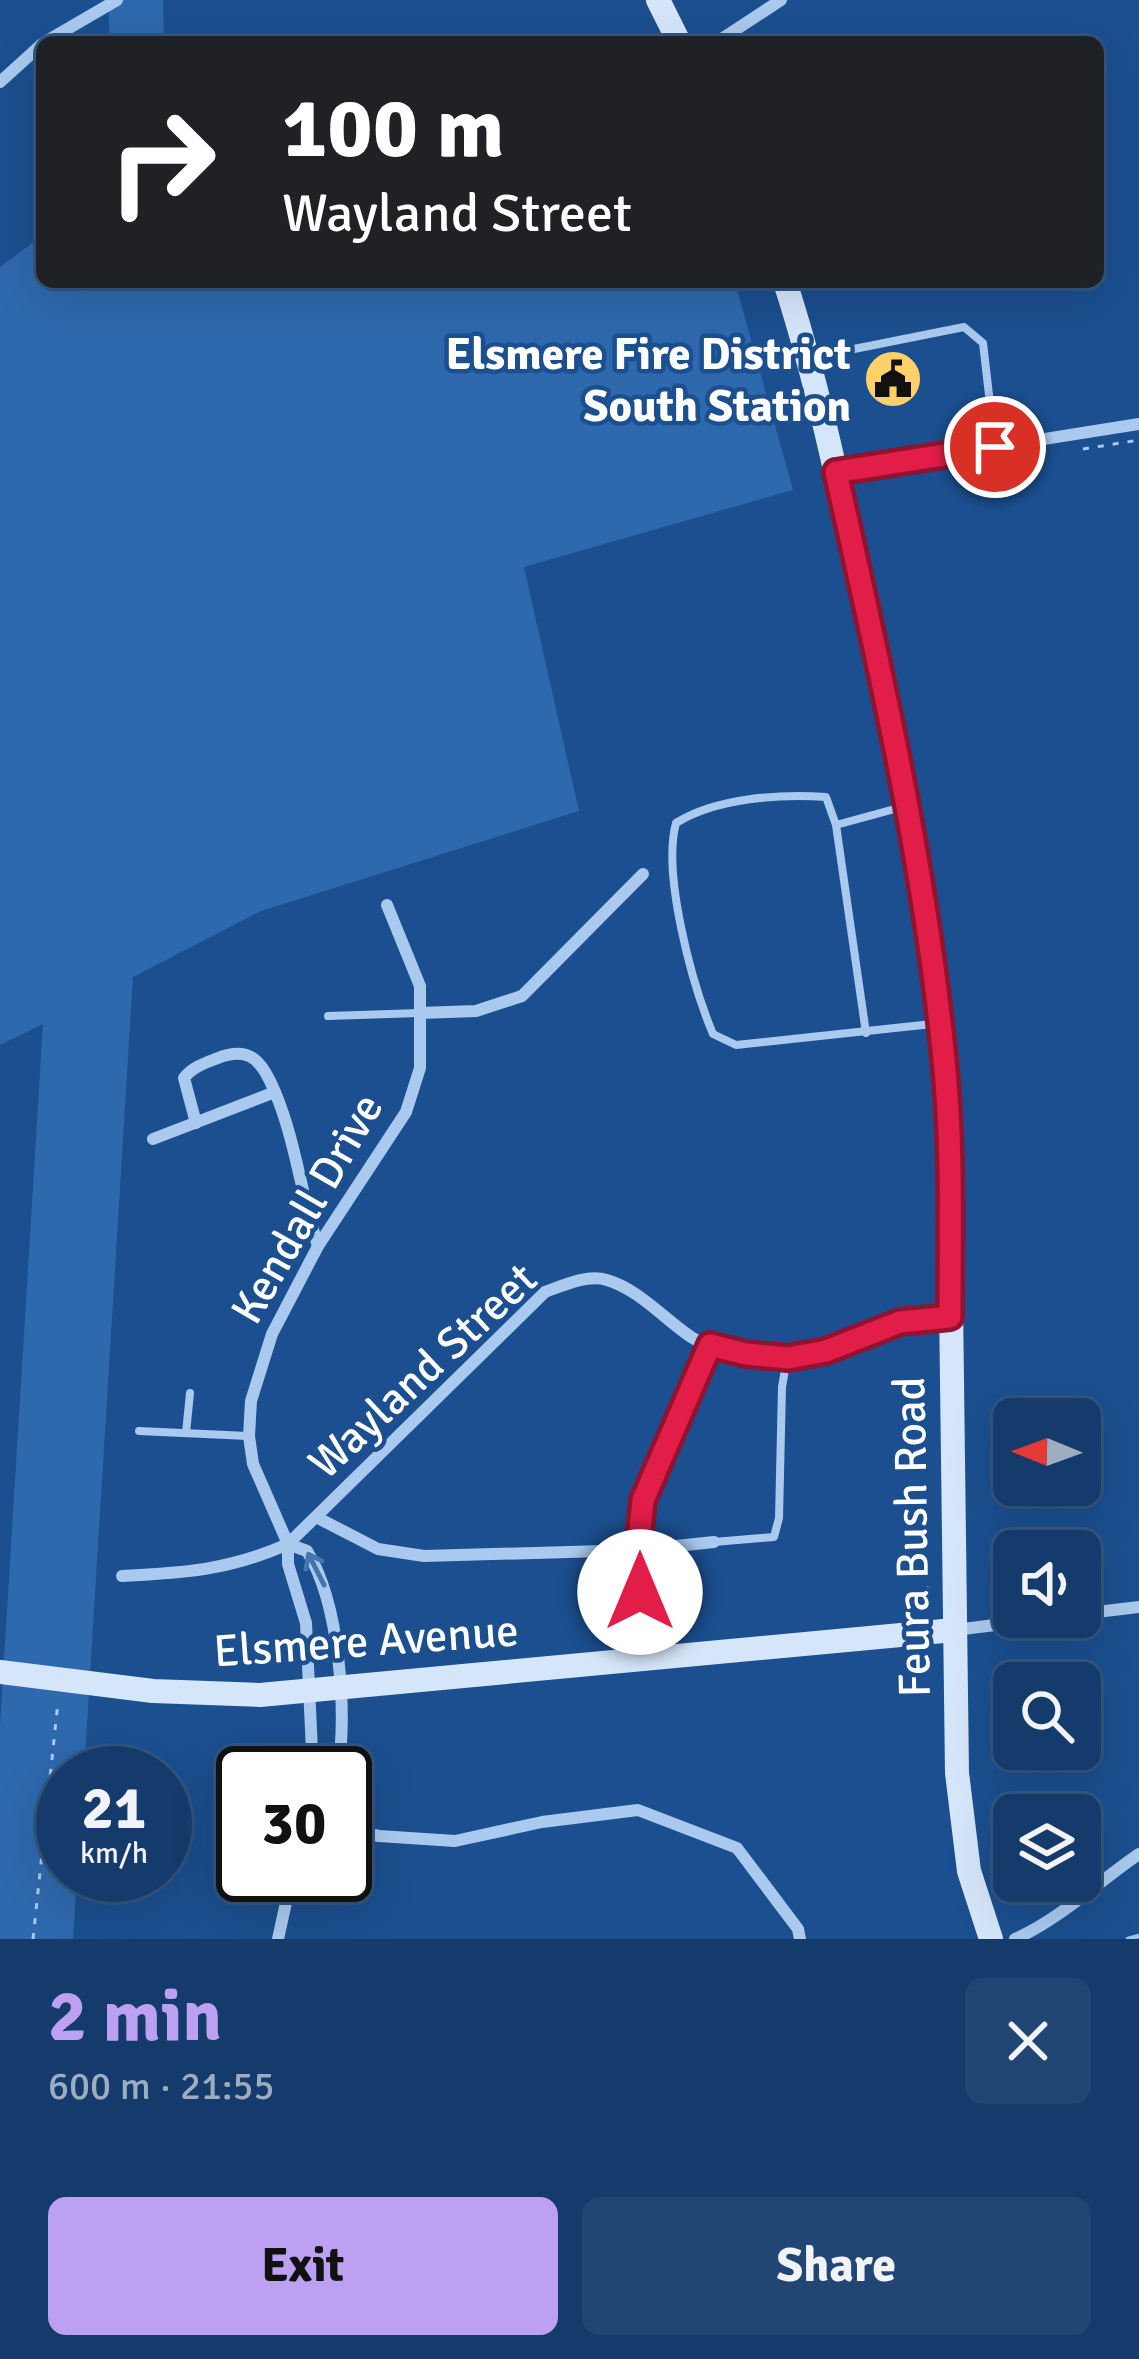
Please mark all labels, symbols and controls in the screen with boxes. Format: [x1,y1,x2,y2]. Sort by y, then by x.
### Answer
text: 100 m [282,77,504,181]
icon: right [84,84,240,240]
text: Wayland Street [282,180,632,247]
place label: Elsmere Fire District South Station [445,327,851,434]
public building icon: Elsmere Fire District South Station [862,348,924,410]
pin [944,396,1046,498]
icon: arrive [962,414,1028,480]
street label: Kendall Drive [219,1084,395,1333]
street label: Wayland Street [298,1252,548,1491]
street label: Feura Bush Road [882,1376,943,1698]
north arrow [993,1398,1101,1506]
map controls [993,1398,1101,1902]
position arrow [577,1529,703,1655]
button: sound [993,1530,1101,1638]
one-way arrow [304,1552,326,1588]
street label: Elsmere Avenue [212,1603,520,1680]
button: search [993,1662,1101,1770]
speed limit sign: 30 [216,1746,372,1902]
text: 21 [82,1772,146,1846]
button: layers [993,1794,1101,1902]
text: km/h [80,1835,148,1872]
text: 2 min [48,1972,222,2061]
button: close [965,1978,1091,2104]
text: 600 m · 21:55 [48,2062,275,2110]
button: Exit [48,2197,558,2335]
button: Share [582,2197,1091,2335]

